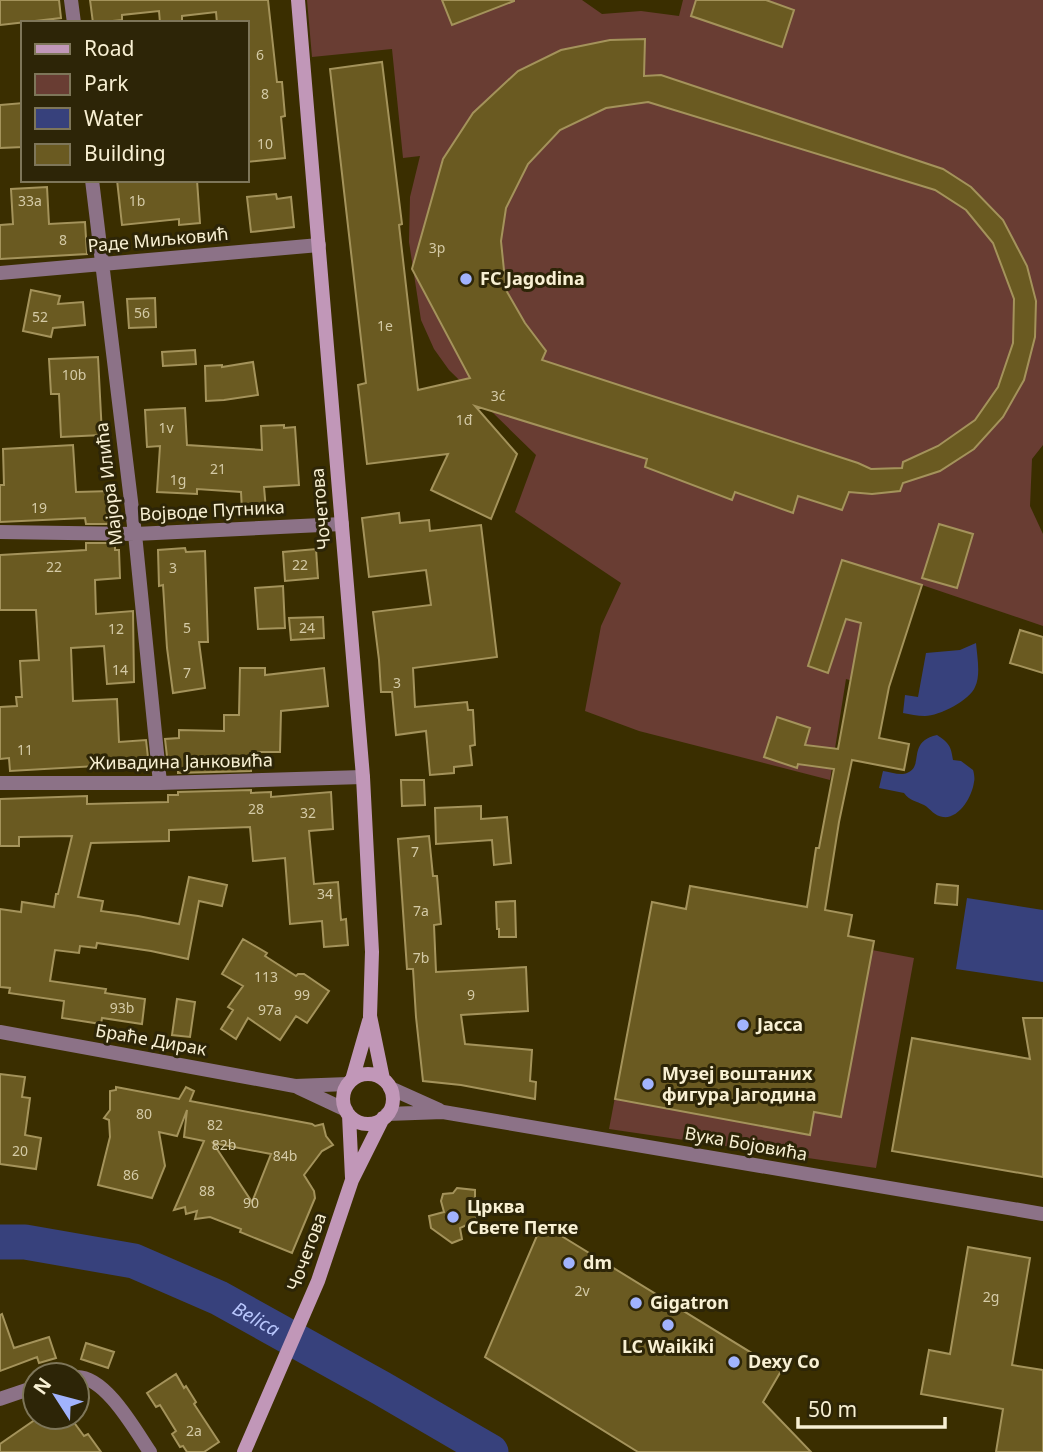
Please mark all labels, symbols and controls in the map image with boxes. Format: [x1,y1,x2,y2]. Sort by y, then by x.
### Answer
legend [21,21,248,182]
text: Road [84,34,134,62]
house number: 6 [256,45,264,64]
text: Park [84,69,129,97]
house number: 8 [261,84,269,103]
text: Water [84,104,143,132]
house number: 10 [257,134,273,153]
text: Building [84,139,166,167]
house number: 33a [18,191,42,210]
house number: 1b [129,191,145,210]
street label: Раде Миљковић [87,221,229,257]
house number: 8 [59,230,67,249]
house number: 3p [429,238,445,257]
place label: FC Jagodina [480,266,585,290]
marker: FC Jagodina [458,271,474,287]
house number: 56 [134,303,150,322]
house number: 52 [32,307,48,326]
house number: 1e [377,316,393,335]
house number: 10b [62,365,86,384]
house number: 3ć [491,386,506,405]
house number: 1đ [456,410,473,429]
house number: 1v [158,418,174,437]
street label: Мајора Илића [89,421,127,547]
house number: 21 [210,459,226,478]
street label: Чочетова [304,467,336,551]
house number: 1g [170,470,186,489]
street label: Војводе Путника [139,494,285,526]
house number: 19 [31,498,47,517]
house number: 22 [292,555,308,574]
house number: 22 [46,557,62,576]
house number: 3 [169,558,177,577]
house number: 5 [183,618,191,637]
house number: 24 [299,618,315,637]
house number: 12 [108,619,124,638]
house number: 14 [112,660,128,679]
house number: 7 [183,663,191,682]
house number: 3 [393,673,401,692]
house number: 11 [17,740,33,759]
street label: Живадина Јанковића [89,747,273,775]
house number: 28 [248,799,264,818]
house number: 32 [300,803,316,822]
house number: 7 [411,842,419,861]
house number: 34 [317,884,333,903]
house number: 7a [413,901,429,920]
house number: 7b [413,948,429,967]
house number: 113 [254,967,278,986]
house number: 99 [294,985,310,1004]
house number: 9 [467,985,475,1004]
house number: 93b [110,998,134,1017]
house number: 97a [258,1000,282,1019]
place label: Јасса [755,1012,803,1036]
street label: Браће Дирак [94,1017,209,1061]
marker: Јасса [735,1017,751,1033]
place label: Музеј воштаних фигура Јагодина [662,1061,817,1106]
marker: Музеј воштаних фигура Јагодина [640,1076,656,1092]
house number: 80 [136,1104,152,1123]
house number: 82 [207,1115,223,1134]
street label: Вука Бојовића [683,1120,809,1166]
house number: 82b [212,1135,236,1154]
house number: 20 [12,1141,28,1160]
house number: 84b [273,1146,297,1165]
house number: 86 [123,1165,139,1184]
house number: 88 [199,1181,215,1200]
house number: 90 [243,1193,259,1212]
place label: Црква Свете Петке [467,1194,578,1239]
street label: Чочетова [281,1209,331,1294]
marker: Црква Свете Петке [445,1209,461,1225]
place label: dm [583,1250,612,1274]
marker: dm [561,1255,577,1271]
house number: 2v [574,1281,590,1300]
house number: 2g [983,1287,999,1306]
place label: Gigatron [650,1290,729,1314]
water label: Belica [228,1295,285,1342]
marker: Gigatron [628,1295,644,1311]
marker: LC Waikiki [660,1317,676,1333]
place label: LC Waikiki [622,1334,714,1358]
place label: Dexy Co [748,1349,820,1373]
marker: Dexy Co [726,1354,742,1370]
north arrow [21,1361,91,1431]
text: N [27,1372,57,1400]
scale bar [798,1386,945,1430]
text: 50 m [808,1395,857,1423]
house number: 2a [186,1421,202,1440]

